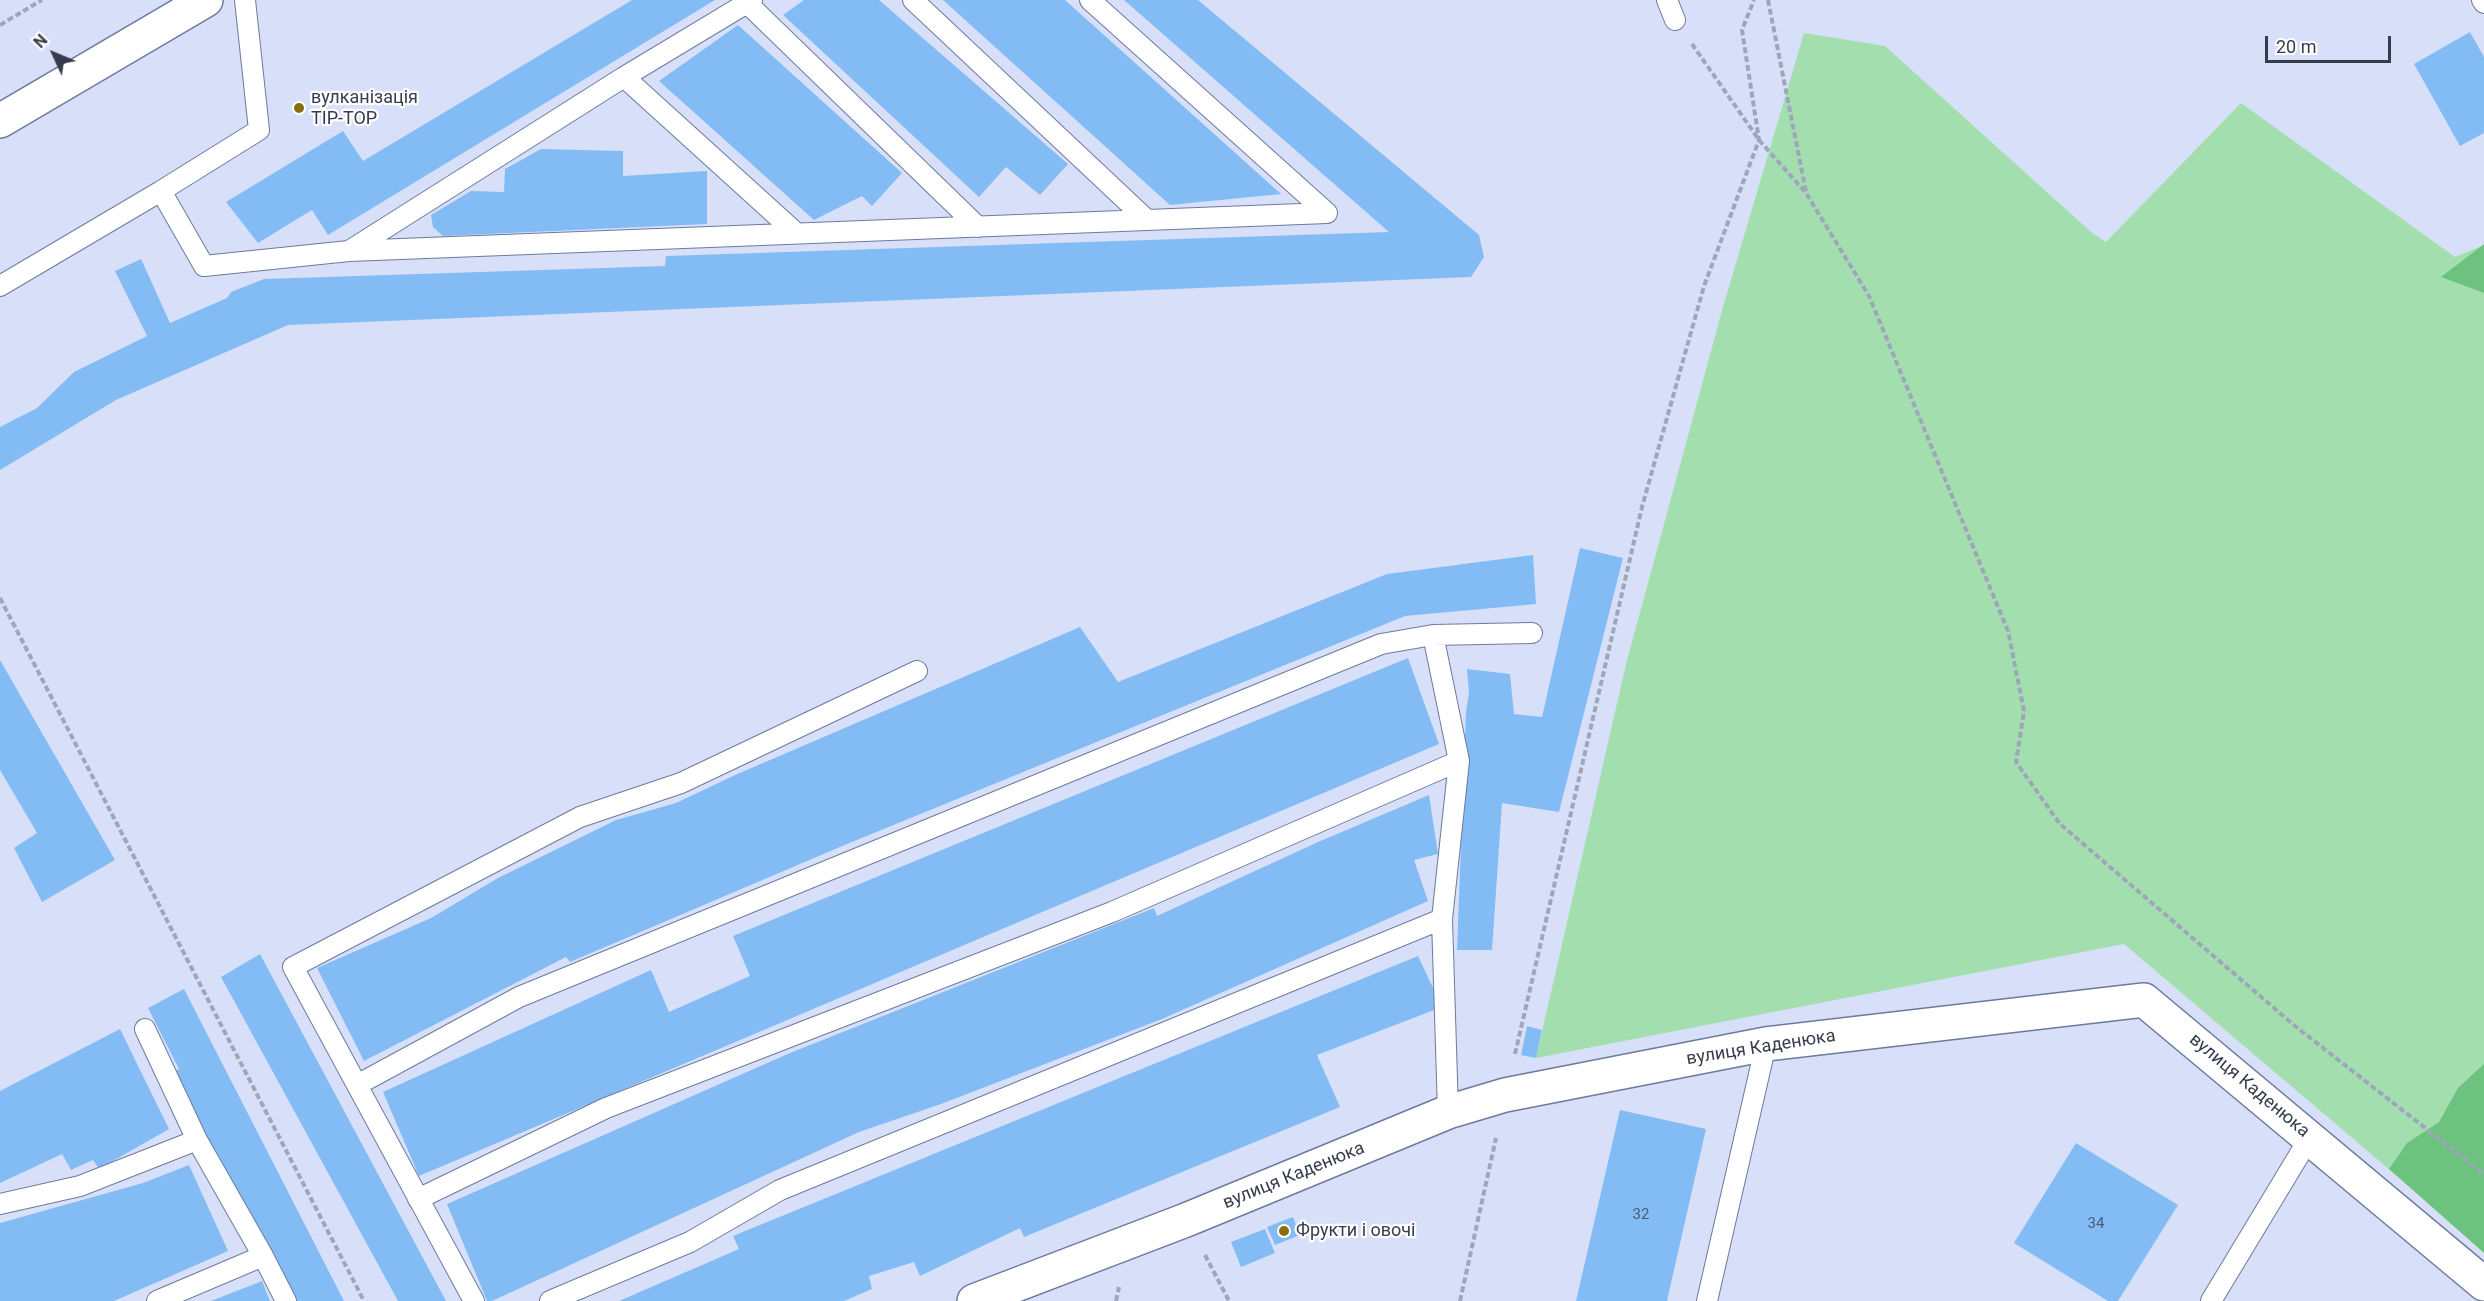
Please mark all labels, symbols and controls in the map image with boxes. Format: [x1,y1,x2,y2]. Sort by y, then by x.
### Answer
north arrow [24,24,84,84]
scale bar [2268,24,2394,62]
text: N [30,30,51,52]
text: 20 m [2276,36,2316,57]
place label: вулканізація TIP-TOP [311,87,418,130]
marker: вулканізація TIP-TOP [292,101,306,115]
street label: вулиця Каденюка [1685,1026,1837,1070]
street label: вулиця Каденюка [2184,1029,2314,1143]
street label: вулиця Каденюка [1220,1138,1368,1214]
house number: 32 [1633,1206,1649,1224]
house number: 34 [2088,1215,2104,1233]
place label: Фрукти і овочі [1296,1220,1415,1242]
marker: Фрукти і овочі [1277,1224,1291,1238]

